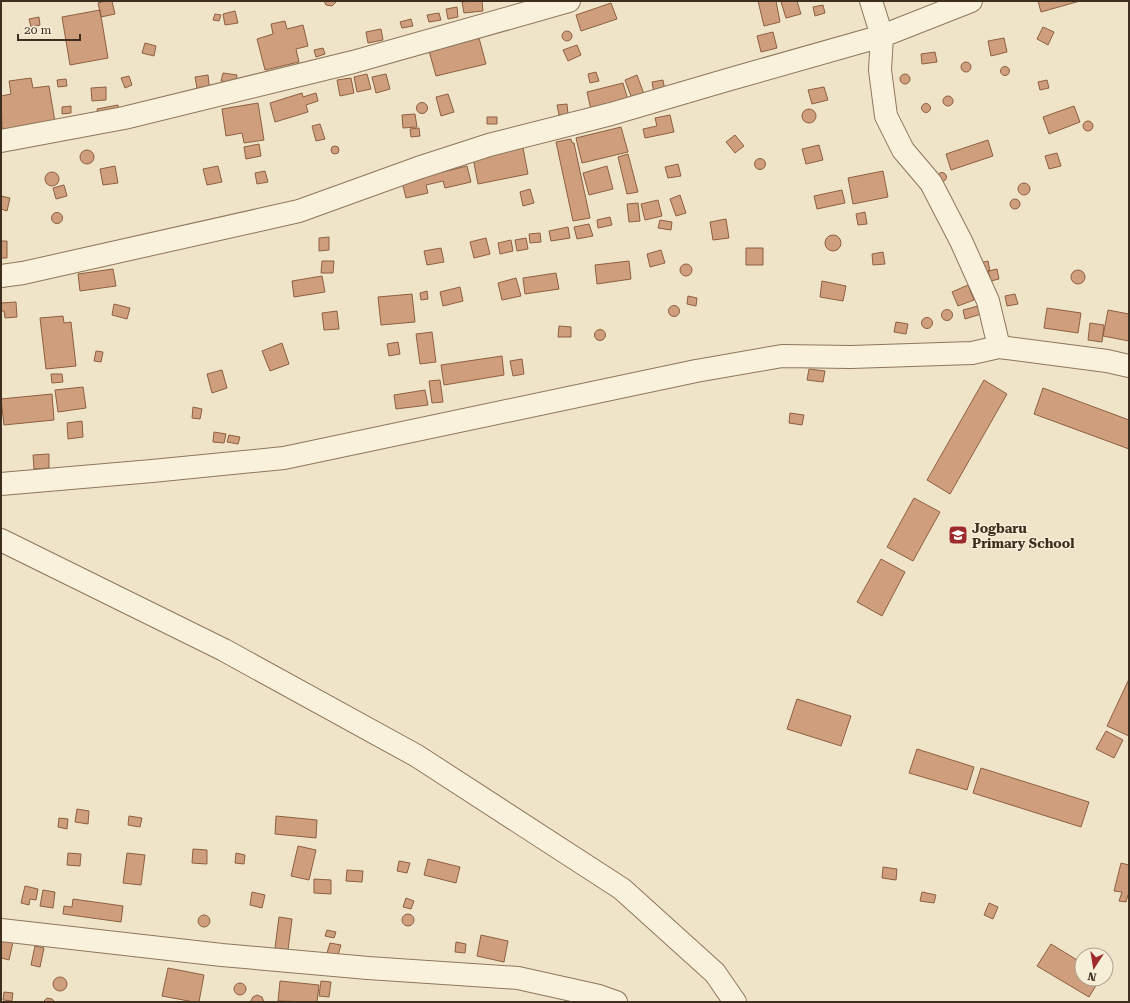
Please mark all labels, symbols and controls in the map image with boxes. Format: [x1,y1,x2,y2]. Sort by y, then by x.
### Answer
scale bar [18,16,80,42]
text: 20 m [24,23,51,37]
place label: Jogbaru Primary School [972,521,1075,551]
school or university icon: Jogbaru Primary School [947,524,969,546]
north arrow [1074,947,1114,987]
text: N [1086,969,1098,984]

